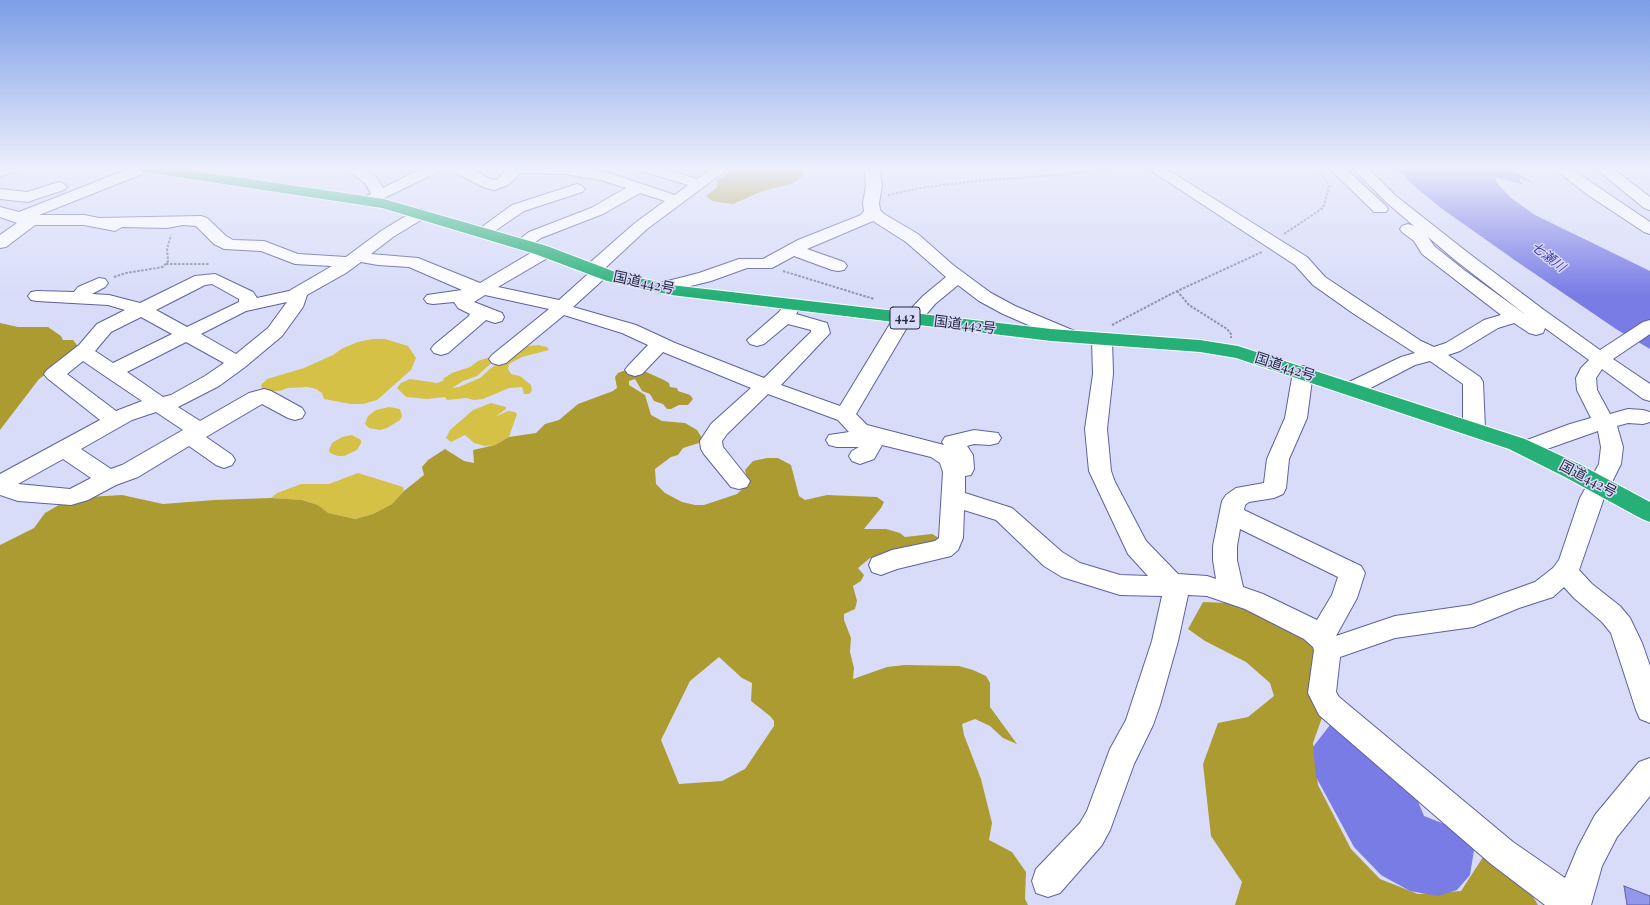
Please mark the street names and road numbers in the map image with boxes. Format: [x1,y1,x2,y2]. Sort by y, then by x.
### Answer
street label: 国道442号 [612,268,676,298]
road number: 442 [890,307,920,329]
street label: 国道442号 [933,313,997,337]
street label: 国道442号 [1253,349,1317,385]
street label: 国道442号 [1556,457,1620,501]

